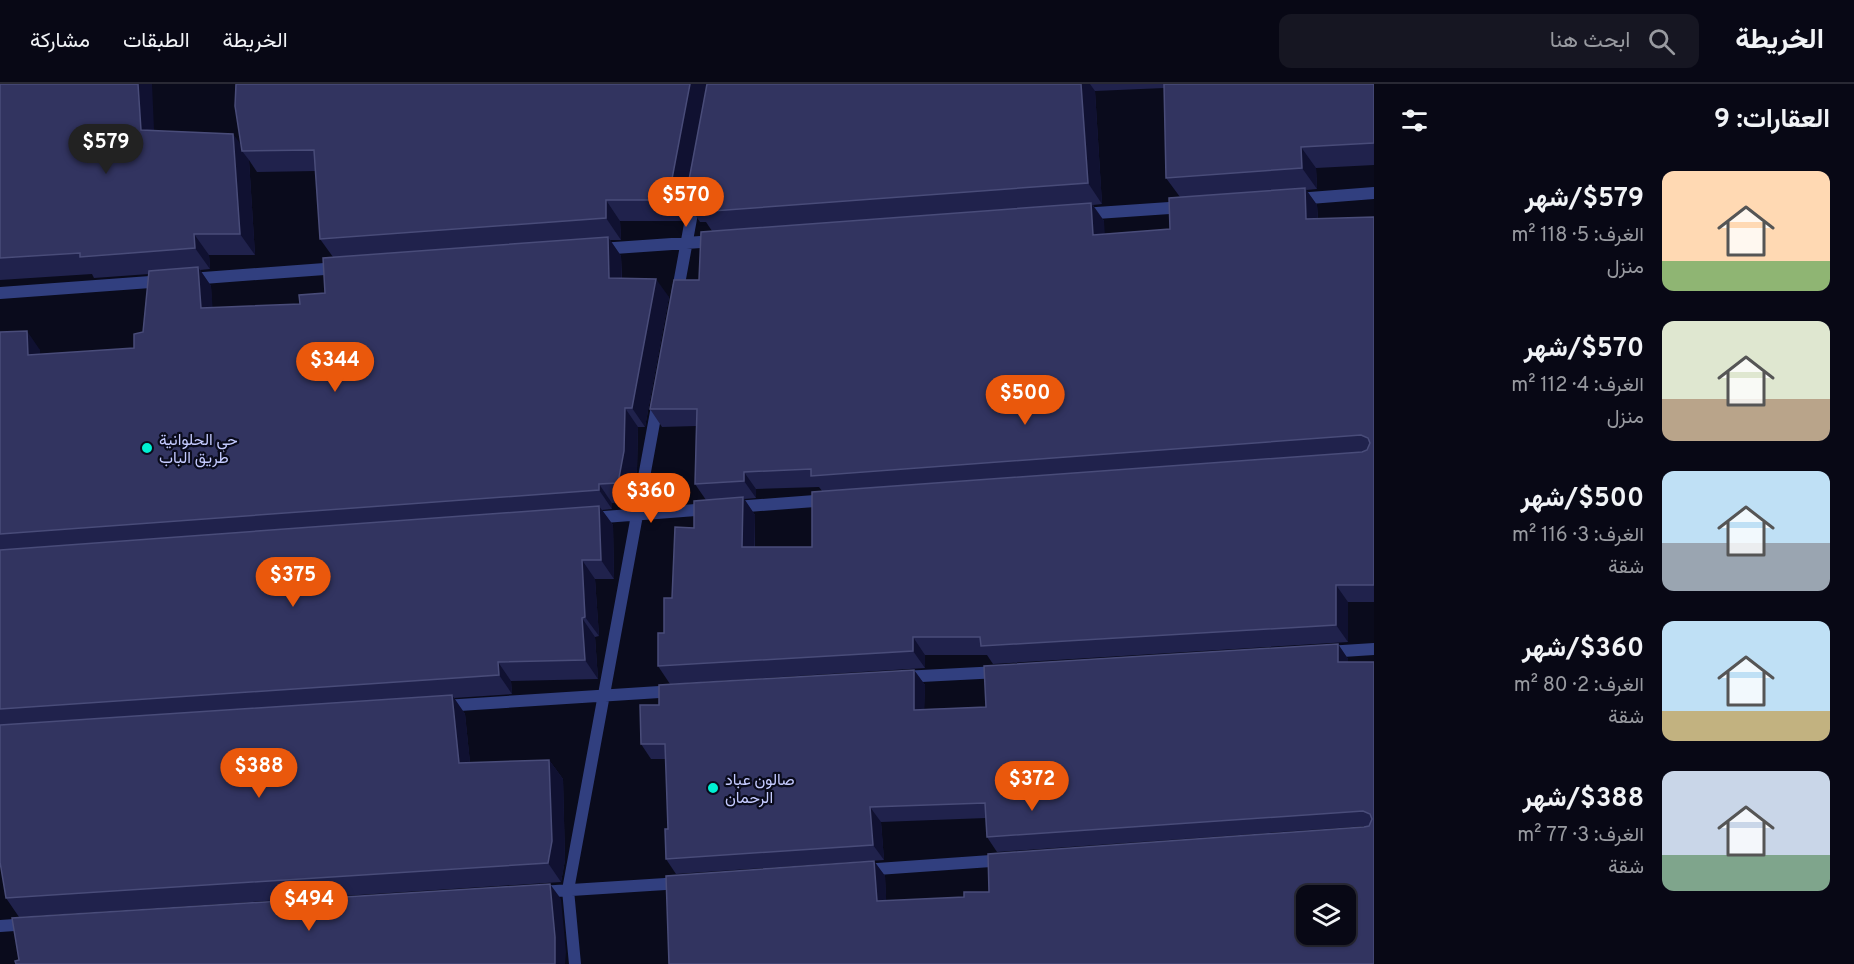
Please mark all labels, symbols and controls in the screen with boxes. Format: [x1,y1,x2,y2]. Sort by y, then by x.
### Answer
search box [1279,14,1699,68]
text: الخريطة [1735,23,1824,59]
icon: search [1645,25,1678,58]
text: مشاركة [30,28,90,55]
text: الطبقات [123,28,190,55]
text: الخريطة [223,28,288,55]
text: ابحث هنا [1550,28,1630,55]
icon: filters [1398,104,1431,137]
text: العقارات: 9 [1714,104,1830,137]
pin: $579 [70,124,142,175]
text: $579 [82,130,130,156]
pin: $570 [650,177,722,228]
text: $570 [662,183,710,209]
text: $579/شهر [1525,183,1644,216]
icon: home [1710,195,1782,267]
text: الغرف: 5 · 118 m² [1511,223,1644,249]
text: منزل [1607,255,1644,281]
text: $570/شهر [1524,333,1644,366]
pin: $344 [299,342,371,393]
icon: home [1710,345,1782,417]
text: $344 [310,348,360,374]
text: الغرف: 4 · 112 m² [1511,373,1644,399]
pin: $500 [989,375,1061,426]
text: $500 [1000,381,1050,407]
text: منزل [1607,405,1644,431]
place label: حي الحلوانية طريق الباب [159,431,238,469]
marker: حي الحلوانية طريق الباب [140,441,154,455]
pin: $360 [615,473,687,524]
text: $360 [626,479,676,505]
text: $500/شهر [1521,483,1644,516]
icon: home [1710,495,1782,567]
text: الغرف: 3 · 116 m² [1512,523,1644,549]
text: شقة [1608,555,1644,581]
pin: $375 [257,557,329,608]
text: $375 [270,563,316,589]
text: $360/شهر [1522,633,1644,666]
icon: home [1710,645,1782,717]
text: الغرف: 2 · 80 m² [1514,673,1644,699]
text: شقة [1608,705,1644,731]
pin: $388 [223,748,295,799]
text: $388 [234,754,284,780]
pin: $372 [996,761,1068,812]
text: $372 [1009,767,1055,793]
place label: صالون عباد الرحمان [725,771,795,809]
marker: صالون عباد الرحمان [706,781,720,795]
text: $388/شهر [1522,783,1644,816]
icon: home [1710,795,1782,867]
text: الغرف: 3 · 77 m² [1517,823,1644,849]
text: شقة [1608,855,1644,881]
pin: $494 [273,881,345,932]
map controls [1296,885,1356,945]
button: layers [1296,885,1356,945]
text: $494 [284,887,334,913]

